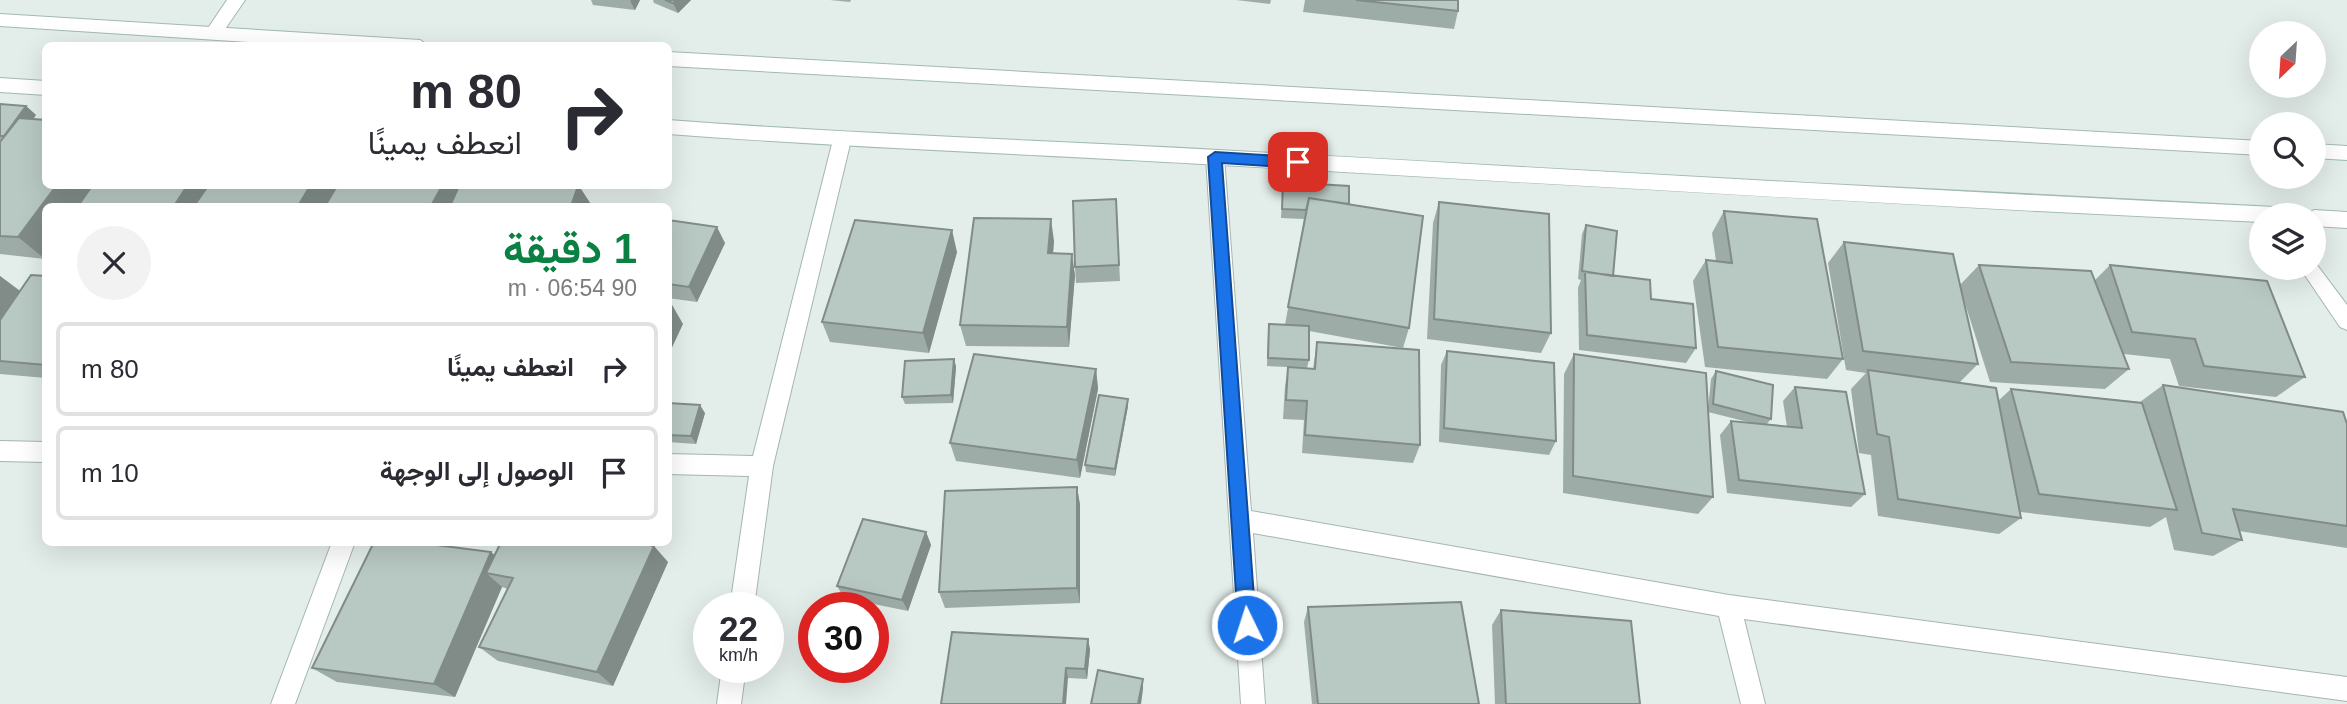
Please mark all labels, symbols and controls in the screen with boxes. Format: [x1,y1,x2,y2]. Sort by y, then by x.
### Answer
north arrow [2249,21,2326,98]
map controls [2249,21,2326,280]
text: 80 m [410,64,522,118]
icon: right [546,70,637,161]
button: search [2249,112,2326,189]
text: انعطف يمينًا [368,125,522,161]
pin [1268,132,1328,192]
icon: arrive [1279,143,1317,181]
button: layers [2249,203,2326,280]
text: 1 دقيقة [503,225,637,272]
button: close [77,226,151,300]
text: 90 m · 06:54 [508,275,637,301]
icon: right [595,350,633,388]
text: انعطف يمينًا [447,352,574,382]
text: 80 m [81,354,139,384]
icon: arrive [595,454,633,492]
text: الوصول إلى الوجهة [380,456,574,486]
text: 10 m [81,458,139,488]
position arrow [1210,588,1284,662]
speed limit sign: 30 [798,592,889,683]
text: 22 [719,609,758,648]
text: km/h [719,645,758,665]

